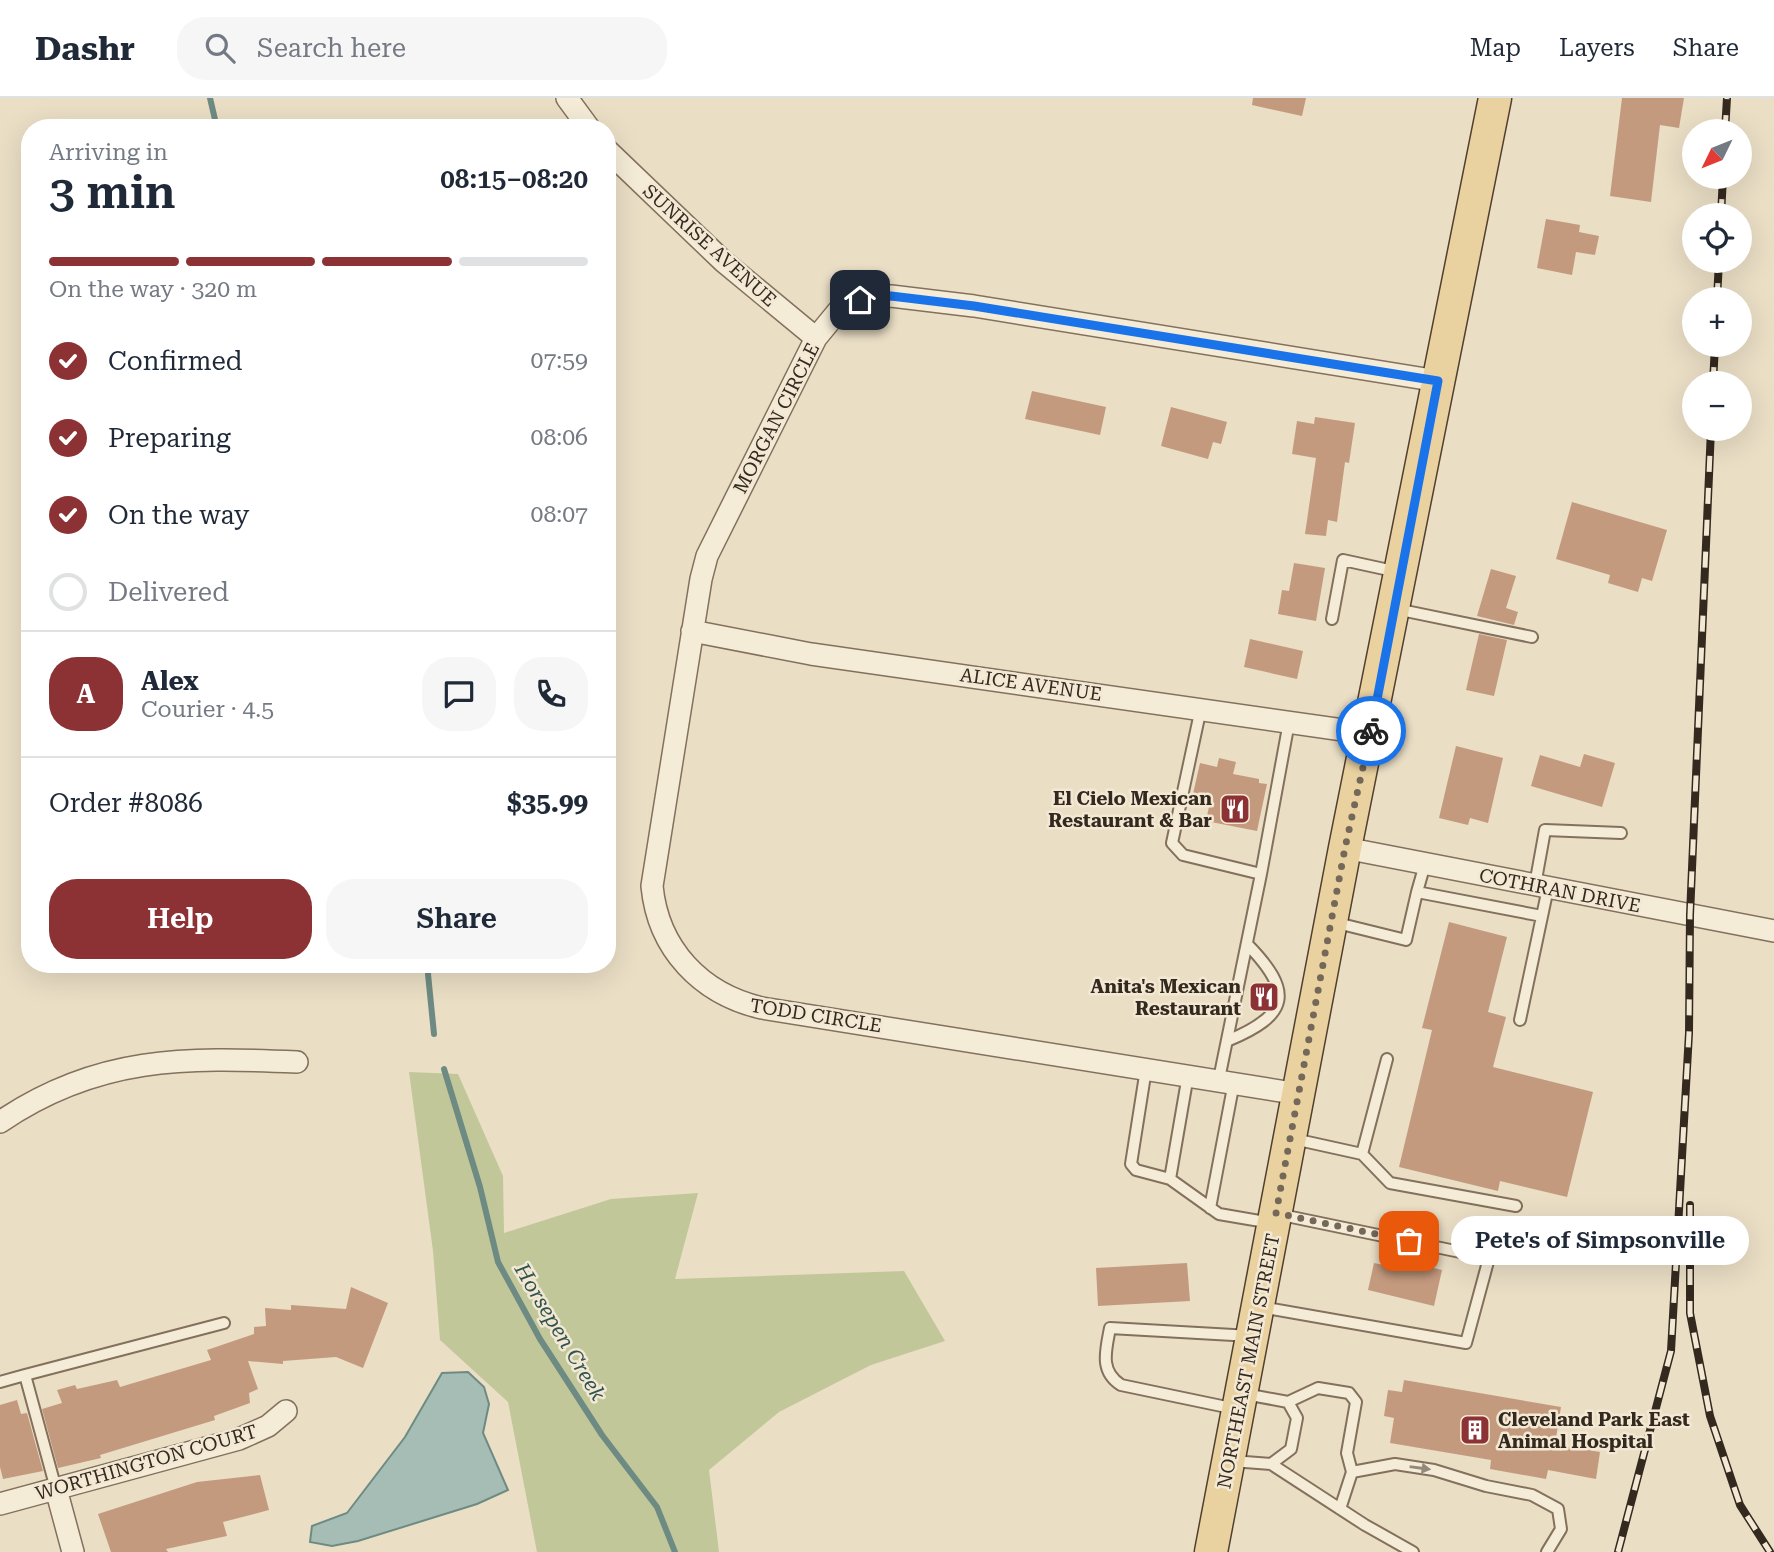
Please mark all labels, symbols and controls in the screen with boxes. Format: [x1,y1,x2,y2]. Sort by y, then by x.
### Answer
search box [177,17,667,80]
text: Dashr [35,29,135,68]
icon: search [201,29,239,67]
text: Search here [257,33,406,63]
text: Map [1470,34,1521,62]
text: Layers [1559,34,1635,62]
text: Share [1673,34,1739,62]
north arrow [1682,119,1752,189]
map controls [1682,119,1752,441]
text: Arriving in [49,139,168,166]
text: 08:15–08:20 [440,164,588,194]
text: 3 min [49,165,176,219]
street label: SUNRISE AVENUE [638,179,781,311]
button: locate [1682,203,1752,273]
pin [830,270,890,330]
text: On the way · 320 m [49,276,257,303]
icon: home [841,281,879,319]
button: + [1682,287,1752,357]
street label: MORGAN CIRCLE [729,339,824,497]
icon: check [49,342,87,380]
text: Confirmed [108,346,243,376]
text: 07:59 [531,347,588,374]
button: − [1682,371,1752,441]
icon: check [49,419,87,457]
text: Preparing [108,423,231,453]
text: 08:06 [531,424,588,451]
icon: check [49,496,87,534]
text: On the way [108,500,249,530]
text: 08:07 [531,501,588,528]
text: Delivered [108,577,229,607]
button: chat [422,657,496,731]
button: phone [514,657,588,731]
street label: ALICE AVENUE [958,663,1103,706]
text: Alex [141,666,199,696]
text: A [77,679,95,709]
text: Courier · 4.5 [141,696,274,723]
courier [1336,696,1406,766]
icon: bike [1352,712,1390,750]
place label: El Cielo Mexican Restaurant & Bar [1048,787,1212,832]
text: Order #8086 [49,788,203,818]
text: $35.99 [507,788,588,818]
restaurant icon: El Cielo Mexican Restaurant & Bar [1218,792,1252,826]
street label: COTHRAN DRIVE [1477,864,1643,917]
button: Help [49,879,312,959]
button: Share [326,879,588,959]
place label: Anita's Mexican Restaurant [1091,975,1241,1020]
restaurant icon: Anita's Mexican Restaurant [1247,980,1281,1014]
street label: TODD CIRCLE [748,994,883,1037]
pin [1379,1211,1439,1271]
callout: Pete's of Simpsonville [1451,1216,1748,1266]
icon: bag [1390,1222,1428,1260]
text: Pete's of Simpsonville [1475,1227,1725,1254]
street label: NORTHEAST MAIN STREET [1212,1232,1285,1491]
water label: Horsepen Creek [509,1258,611,1405]
place label: Cleveland Park East Animal Hospital [1498,1408,1690,1453]
building icon: Cleveland Park East Animal Hospital [1458,1413,1492,1447]
street label: WORTHINGTON COURT [33,1420,260,1505]
one-way arrow [1409,1463,1431,1474]

